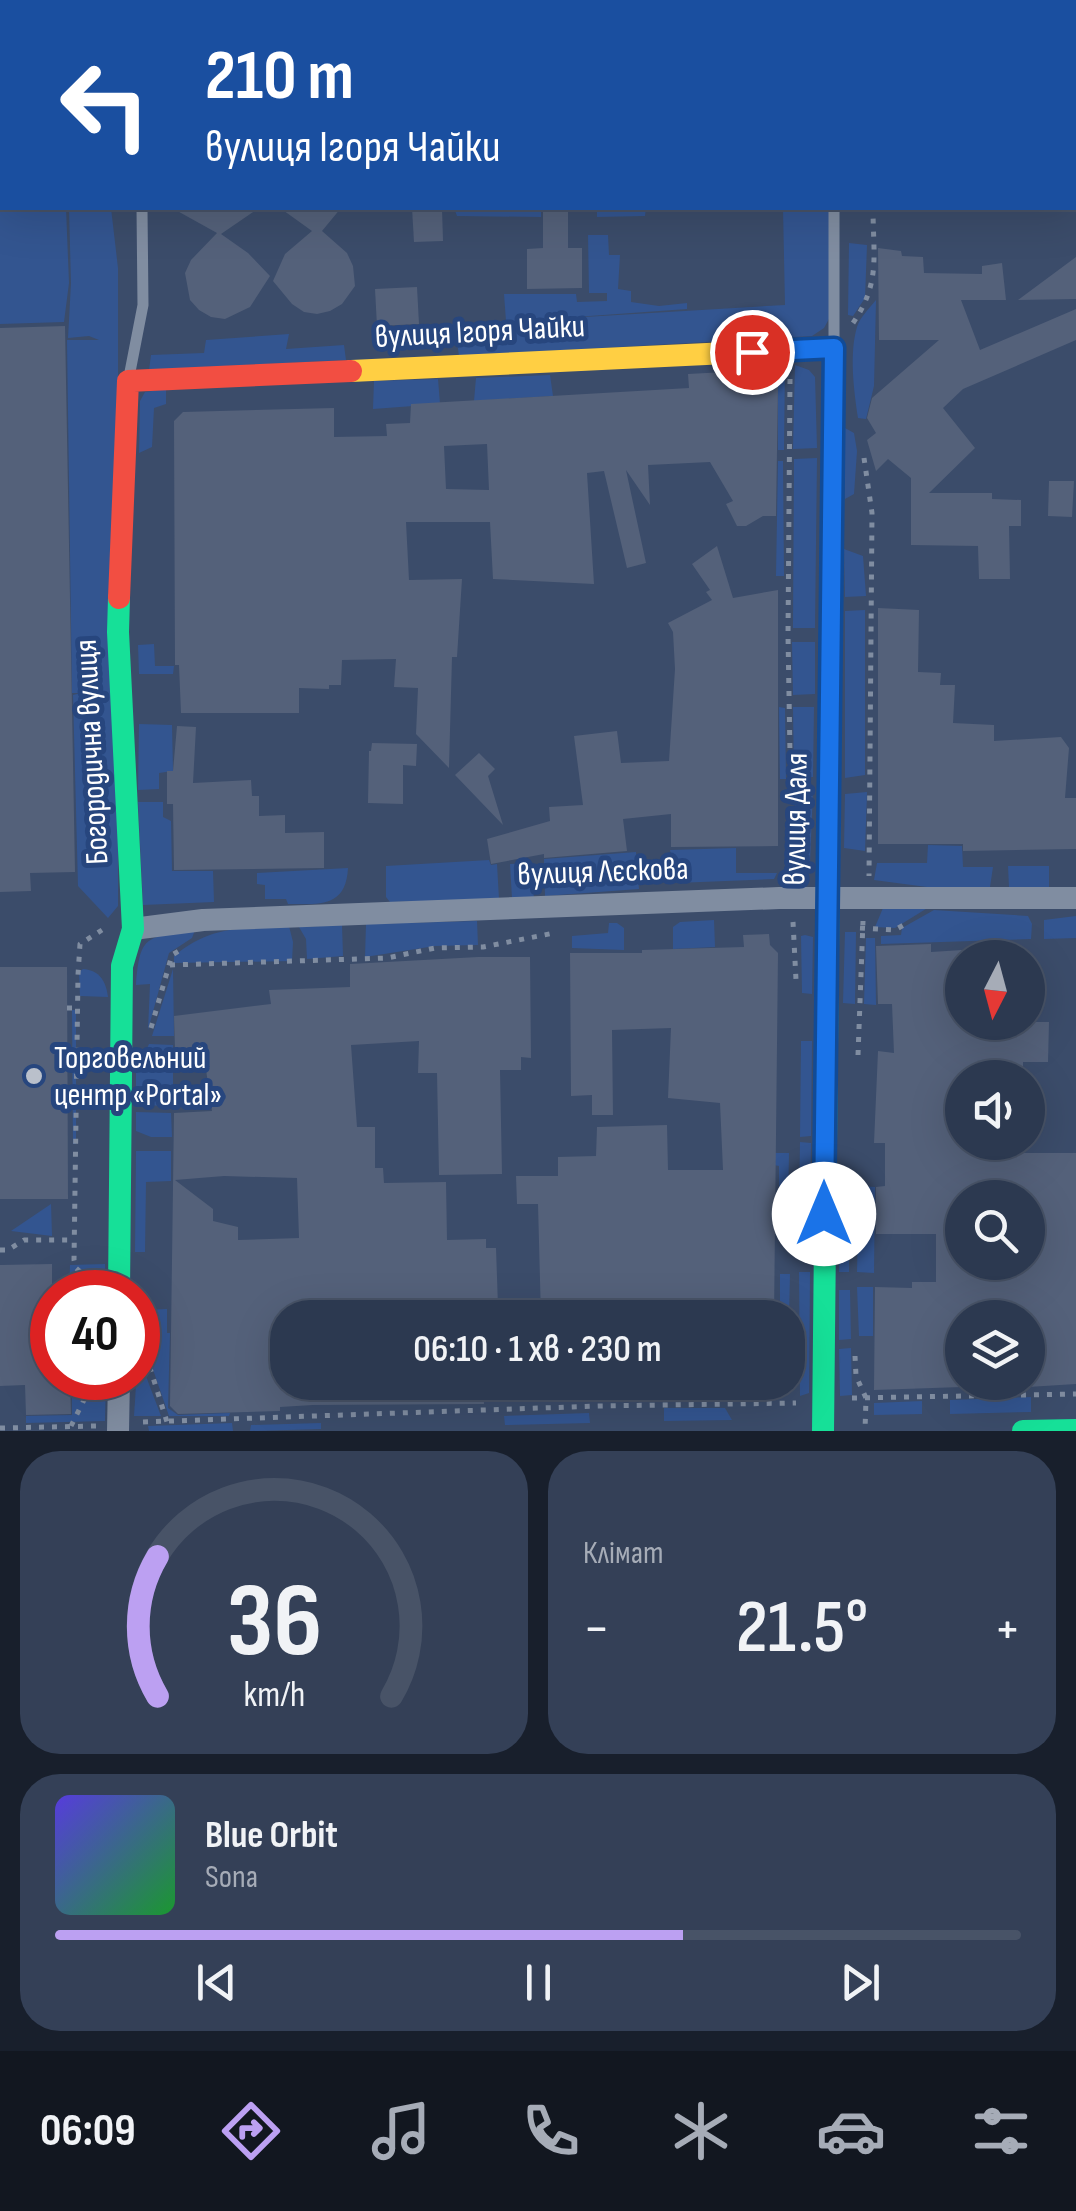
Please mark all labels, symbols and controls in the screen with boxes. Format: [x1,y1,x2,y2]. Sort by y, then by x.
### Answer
text: 210 m [205,35,354,119]
icon: left [40,40,170,170]
text: вулиця Ігоря Чайки [205,120,501,175]
street label: вулиця Ігоря Чайки [374,307,586,357]
pin [710,310,795,395]
icon: arrive [725,325,780,380]
street label: Богородична вулиця [67,639,117,865]
street label: вулиця Даля [775,752,817,886]
street label: вулиця Лєскова [517,850,689,894]
north arrow [945,940,1045,1040]
map controls [945,940,1045,1400]
place label: Торговельний центр «Portal» [54,1039,222,1115]
button: sound [945,1060,1045,1160]
marker: Торговельний центр «Portal» [23,1065,45,1087]
position arrow [772,1162,876,1266]
button: search [945,1180,1045,1280]
speed limit sign: 40 [30,1270,160,1400]
button: layers [945,1300,1045,1400]
text: 06:10 · 1 хв · 230 m [413,1327,662,1372]
text: Клімат [583,1534,664,1573]
text: 36 [226,1560,322,1685]
text: 21.5° [736,1583,868,1674]
text: − [583,1596,610,1663]
text: + [994,1596,1021,1663]
text: km/h [243,1674,305,1717]
text: Blue Orbit [205,1813,338,1858]
text: Sona [205,1858,258,1897]
icon: previous [189,1955,244,2010]
icon: pause [511,1955,566,2010]
icon: next [833,1955,888,2010]
icon: directions [216,2096,286,2166]
icon: music [366,2096,436,2166]
icon: phone [516,2096,586,2166]
icon: climate [666,2096,736,2166]
icon: car [816,2096,886,2166]
icon: filters [966,2096,1036,2166]
text: 06:09 [40,2104,135,2159]

